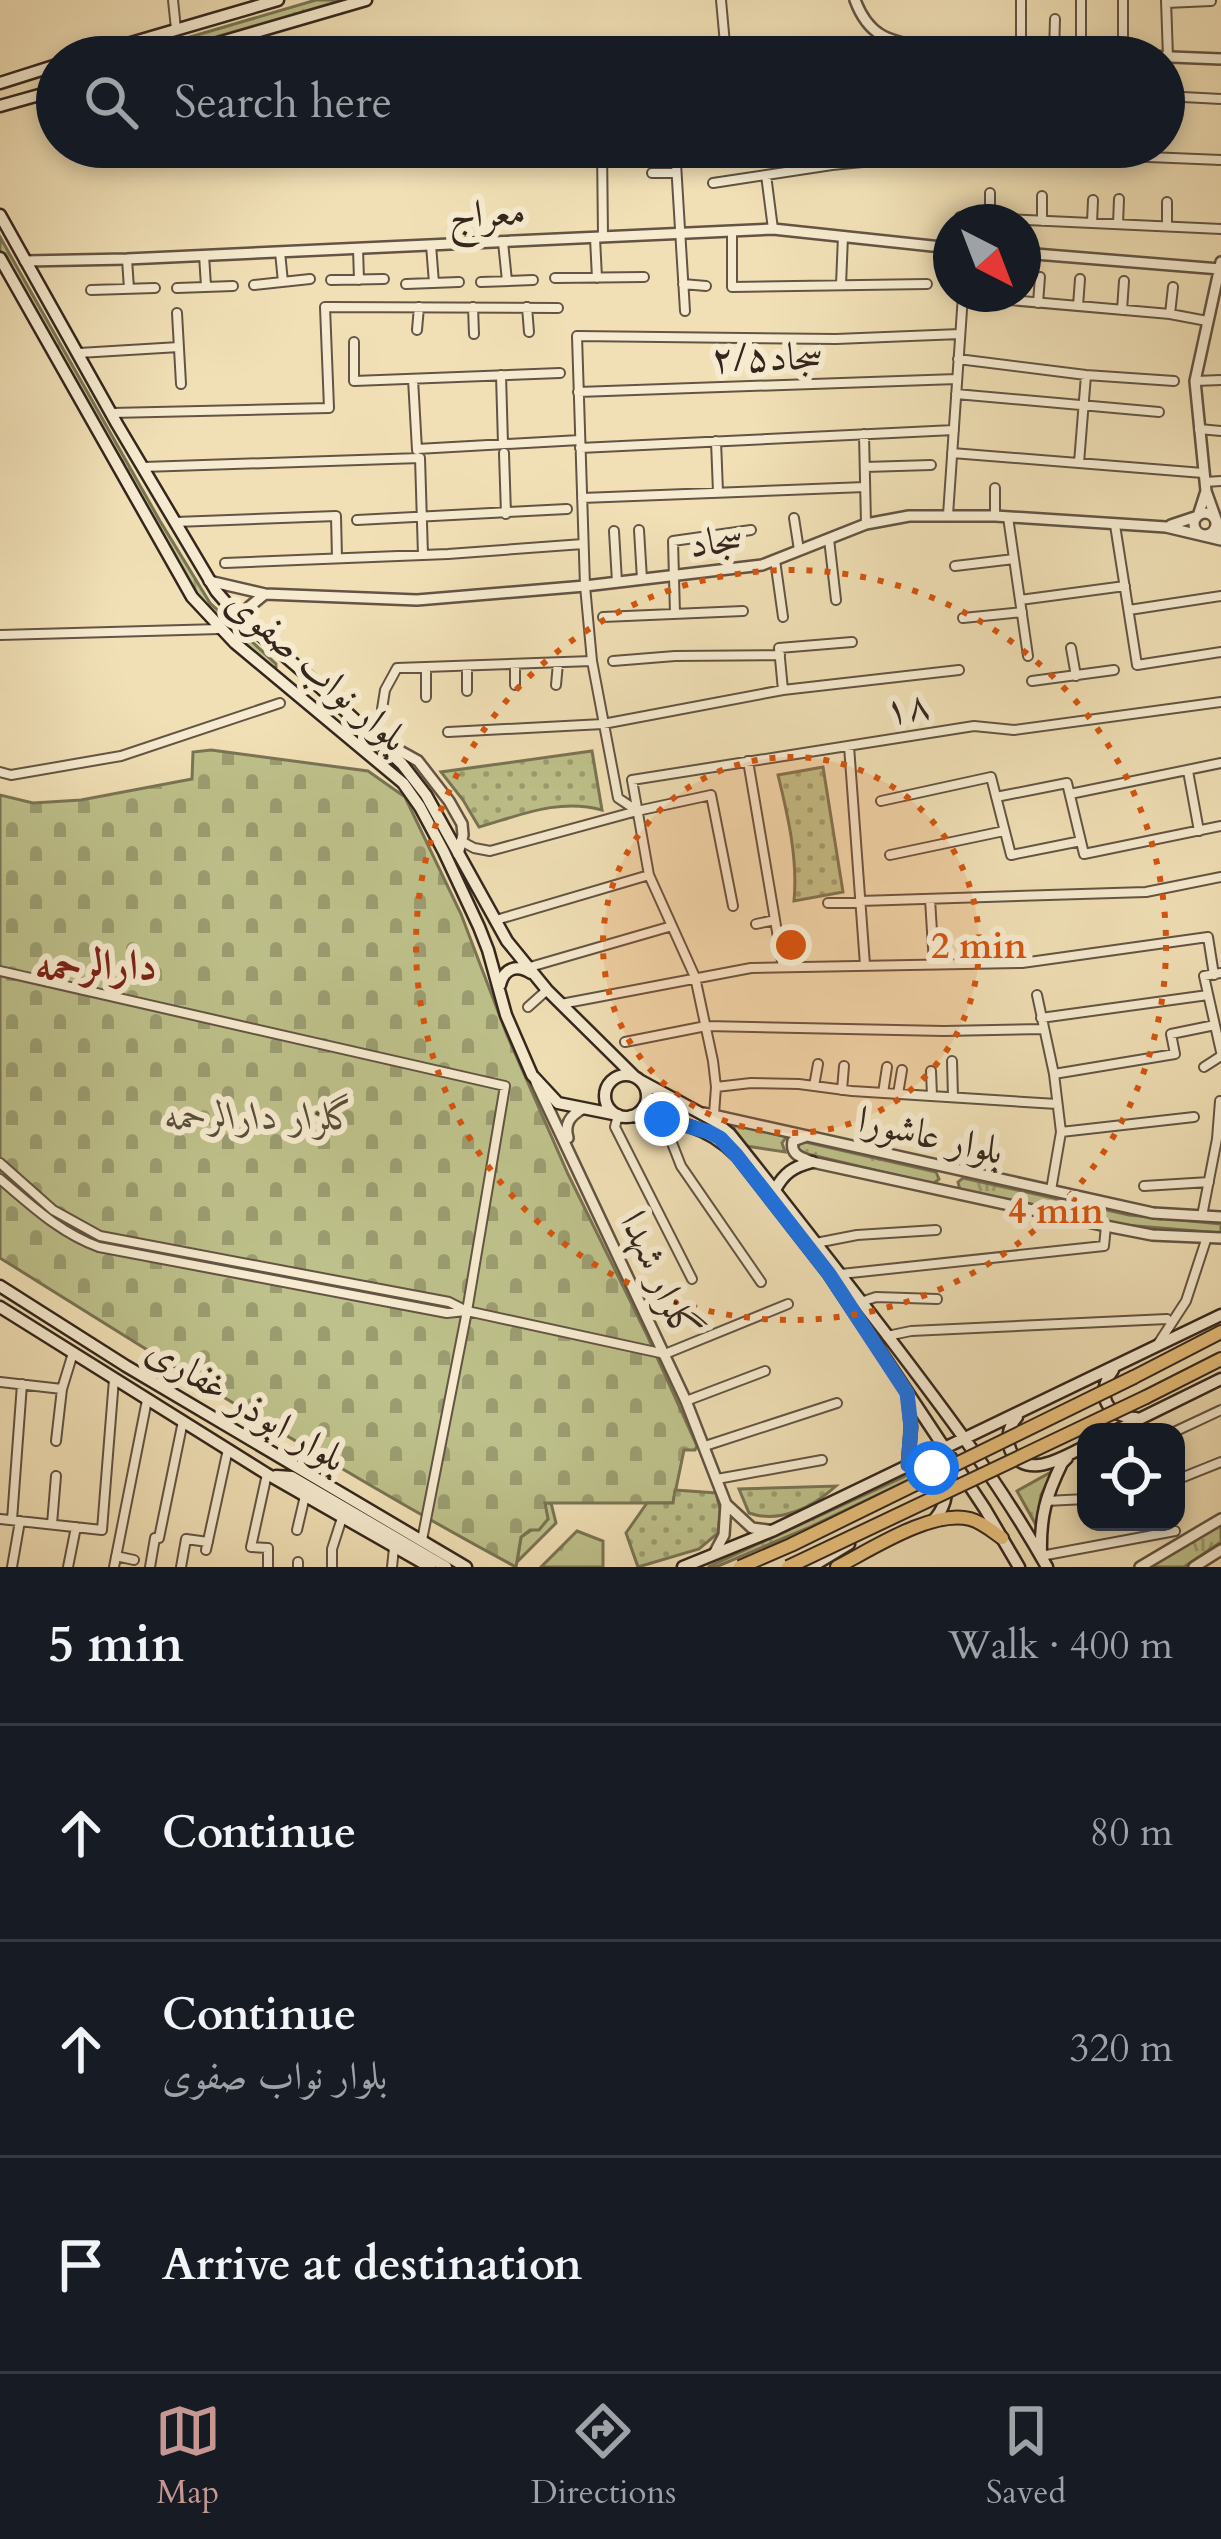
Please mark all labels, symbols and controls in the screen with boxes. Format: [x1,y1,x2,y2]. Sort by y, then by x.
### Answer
search box [36,36,1185,168]
icon: search [78,69,144,135]
text: Search here [174,72,392,133]
street label: معراج [447,185,527,249]
north arrow [933,204,1041,312]
street label: ۲/۵سجاد [711,330,823,385]
street label: سجاد [686,512,746,571]
street label: بلوار نواب صفوی [215,576,419,764]
street label: ۱۸ [881,678,934,737]
text: 2 min [931,922,1027,971]
centre of rings [770,924,812,966]
district label: دارالرحمه [35,937,157,994]
park label: گلزار دارالرحمه [165,1090,357,1143]
route end [635,1092,689,1146]
street label: بلوار عاشورا [853,1093,1009,1178]
text: 4 min [1008,1187,1104,1236]
street label: گلزار شهدا [607,1203,712,1349]
street label: بلوار ابوذر غفاری [136,1324,356,1485]
map controls [1077,1423,1185,1531]
button: locate [1077,1423,1185,1531]
route start [905,1441,959,1495]
text: 5 min [48,1610,184,1680]
text: Walk · 400 m [948,1619,1173,1672]
icon: ahead [48,1800,114,1866]
text: Continue [162,1802,356,1863]
text: 80 m [1090,1806,1173,1859]
text: Continue [162,1984,356,2045]
icon: ahead [48,2016,114,2082]
text: 320 m [1070,2022,1173,2075]
text: بلوار نواب صفوی [162,2050,387,2103]
icon: arrive [48,2232,114,2298]
text: Arrive at destination [162,2234,582,2295]
tab: Map [155,2398,221,2515]
tab: Directions [531,2398,676,2515]
tab: Saved [986,2398,1066,2515]

